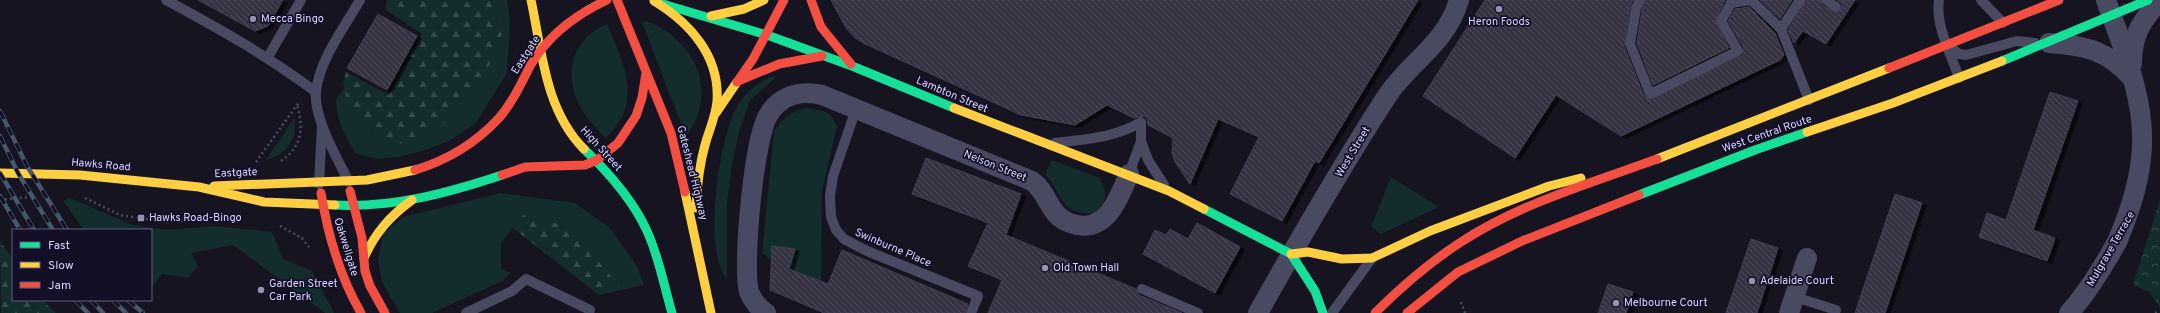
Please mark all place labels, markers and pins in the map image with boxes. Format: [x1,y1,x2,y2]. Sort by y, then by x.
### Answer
marker: Heron Foods [1494,4,1504,14]
place label: Mecca Bingo [261,12,324,26]
marker: Mecca Bingo [248,14,258,24]
place label: Heron Foods [1468,15,1530,29]
place label: Hawks Road-Bingo [149,211,242,225]
marker: Hawks Road-Bingo [136,213,146,223]
place label: Old Town Hall [1053,261,1119,275]
marker: Old Town Hall [1040,263,1050,273]
place label: Adelaide Court [1760,274,1834,288]
marker: Adelaide Court [1747,276,1757,286]
place label: Garden Street Car Park [269,277,338,304]
marker: Garden Street Car Park [256,285,266,295]
place label: Melbourne Court [1624,296,1708,310]
marker: Melbourne Court [1611,298,1621,308]

